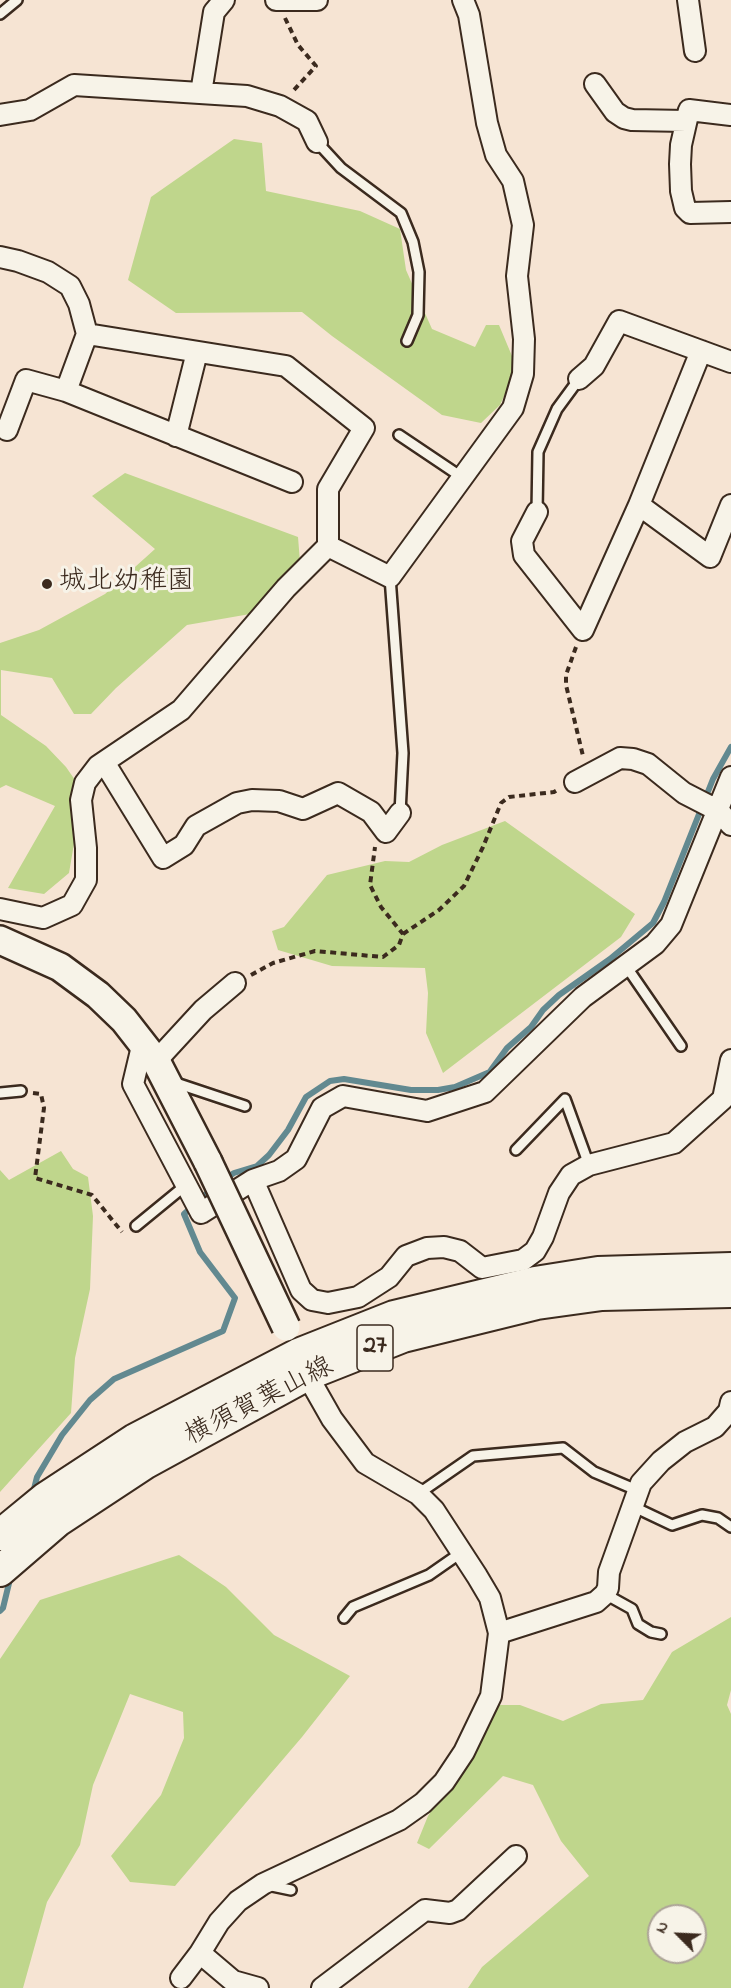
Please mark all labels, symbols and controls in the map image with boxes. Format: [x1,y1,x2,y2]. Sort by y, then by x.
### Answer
place label: 城北幼稚園 [59,568,194,600]
marker: 城北幼稚園 [40,577,54,591]
road number: 27 [357,1325,393,1371]
street label: 横須賀葉山線 [180,1352,340,1454]
north arrow [647,1904,707,1964]
text: N [649,1918,676,1937]

